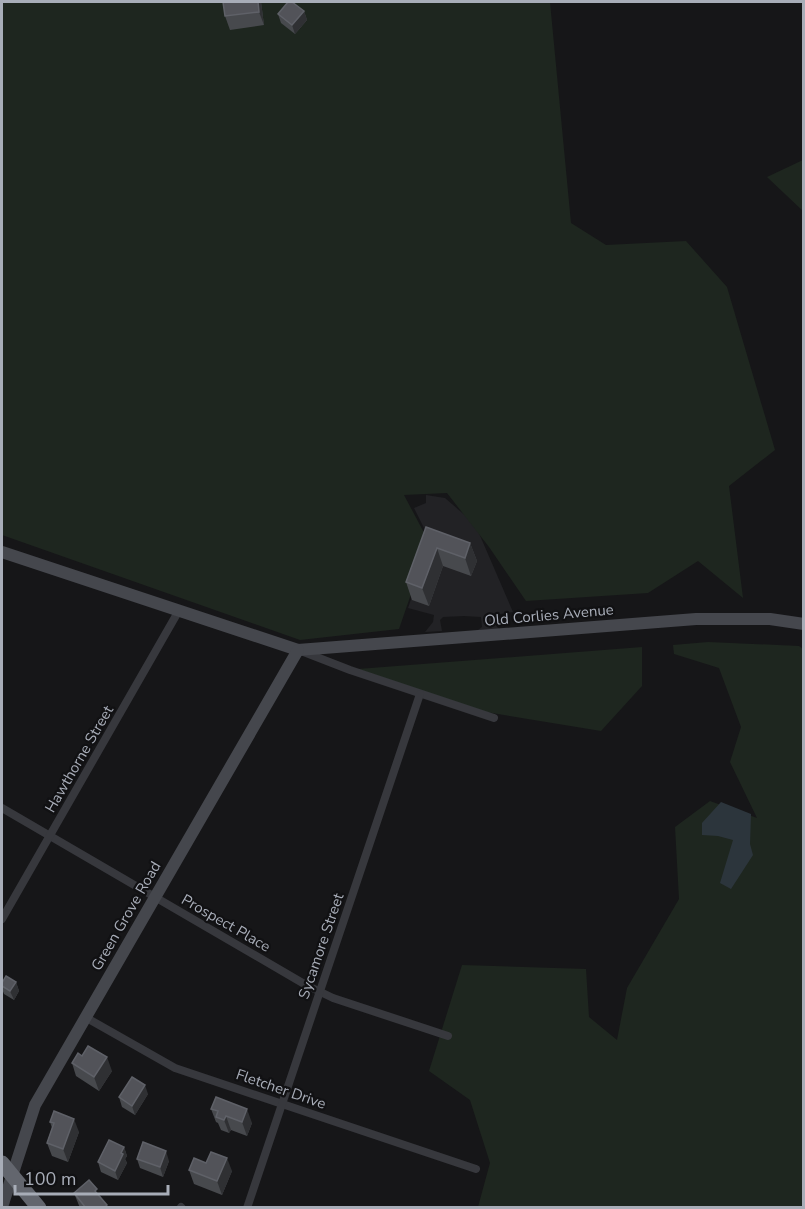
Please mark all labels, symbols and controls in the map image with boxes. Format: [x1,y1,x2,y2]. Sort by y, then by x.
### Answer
street label: Old Corlies Avenue [483,599,615,631]
street label: Hawthorne Street [40,701,118,816]
street label: Green Grove Road [87,858,165,974]
street label: Prospect Place [178,889,274,957]
street label: Sycamore Street [294,890,349,1002]
street label: Fletcher Drive [233,1064,329,1114]
scale bar [15,1158,168,1196]
text: 100 m [24,1167,76,1191]

